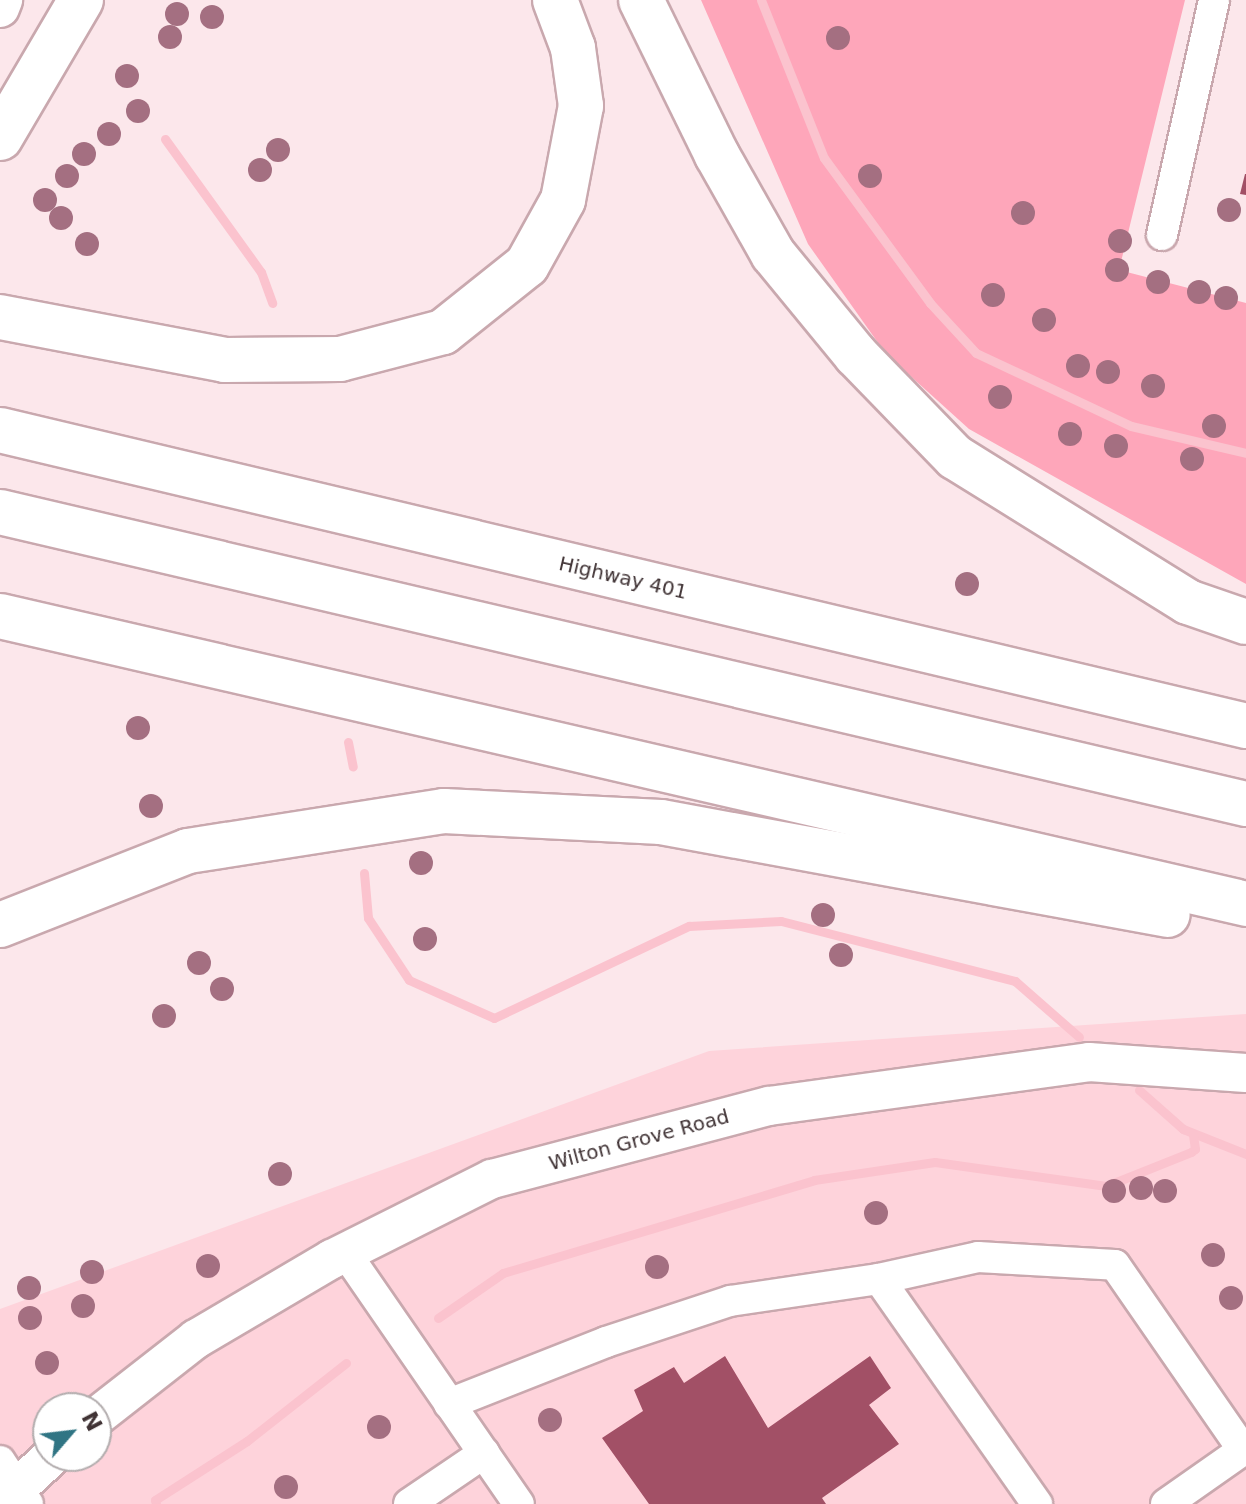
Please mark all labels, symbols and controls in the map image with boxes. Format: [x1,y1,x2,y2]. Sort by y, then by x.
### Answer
street label: Highway 401 [557,552,689,604]
street label: Wilton Grove Road [546,1104,732,1176]
north arrow [32,1392,112,1472]
text: N [77,1407,107,1435]

